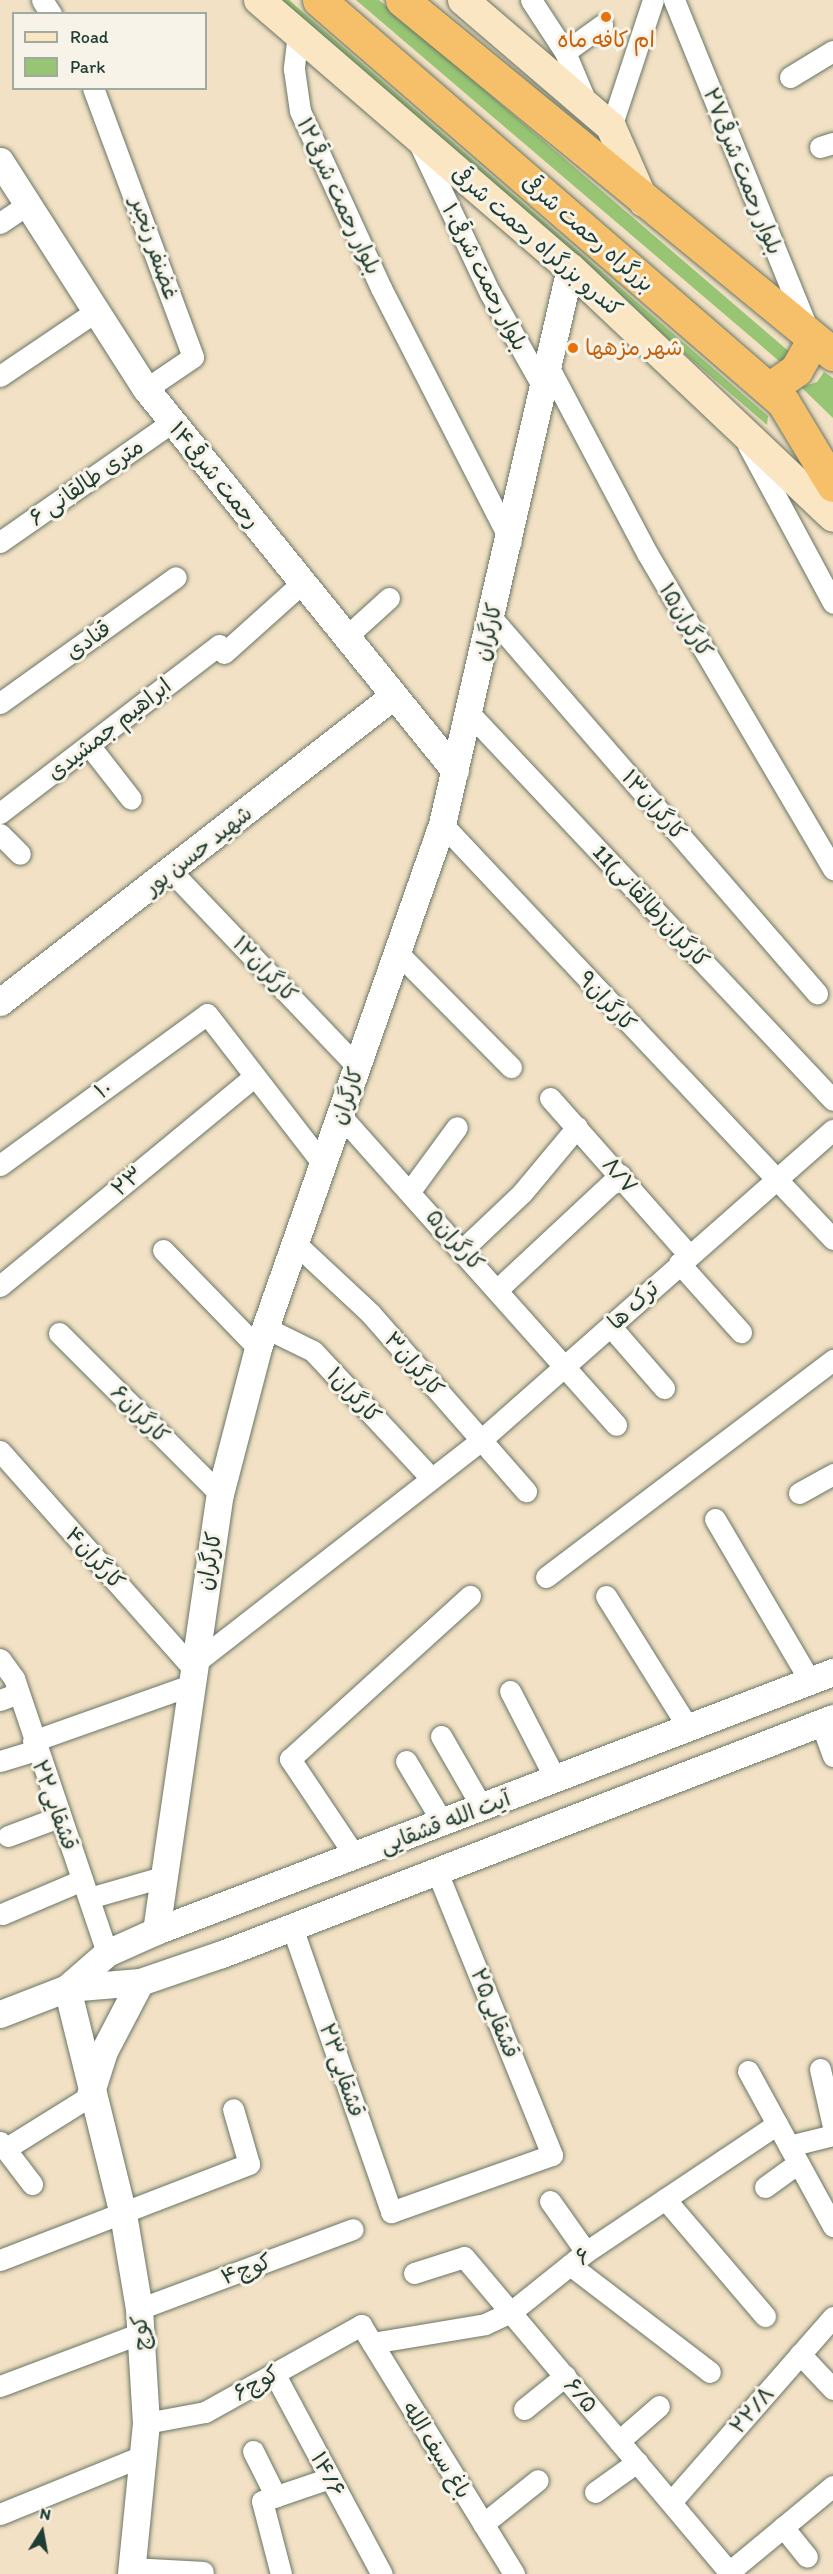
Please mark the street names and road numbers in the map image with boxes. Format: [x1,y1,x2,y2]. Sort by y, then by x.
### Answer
street label: بلوار رحمت شرقی۲۷ [698,84,788,258]
street label: بلوار رحمت شرقی۱۲ [291,113,387,279]
street label: کندرو بزرگراه رحمت شرقی [446,160,628,322]
street label: بزرگراه رحمت شرقی [517,169,659,297]
street label: غضنفر رنجبر [125,193,185,303]
street label: بلوار رحمت شرقی۱۰ [436,199,534,355]
street label: ۱۴رحمت شرقی [164,416,266,534]
street label: ۶ متری طالقانی [24,433,148,531]
street label: ۱۵کارگران [654,578,718,662]
street label: کارگران [469,600,507,664]
street label: قنادی [60,615,116,665]
street label: ابراهیم جمشیدی [42,672,176,786]
street label: کارگران۱۳ [616,764,692,846]
street label: شهید حسن پور [139,800,257,900]
street label: 11کارگران(طالقانی) [587,839,715,973]
street label: ۱۲کارگران [227,930,303,1008]
street label: کارگران۹ [573,965,641,1037]
street label: کارگران [325,1064,369,1128]
street label: ۱۰ [89,1074,117,1104]
street label: ۸/۷ [597,1151,643,1199]
street label: ۲۳ [106,1160,148,1202]
street label: کارگران۵ [420,1204,490,1276]
street label: ترک ها [602,1275,664,1335]
street label: کارگران۳ [379,1326,449,1402]
street label: ۱کارگران [322,1362,386,1428]
street label: ۶کارگران [105,1379,175,1449]
street label: کارگران۴ [60,1521,130,1595]
street label: کارگران [191,1530,227,1592]
street label: ۲۲قشقایی [26,1756,84,1854]
street label: آیت الله قشقایی [376,1785,514,1859]
street label: قشقایی۲۵ [465,1964,525,2062]
street label: قشقایی۲۳ [314,2020,370,2120]
street label: ۶ [570,2241,596,2271]
street label: کوچ۴ [217,2248,275,2290]
street label: کوچ [126,2315,154,2351]
street label: کوچ۶ [228,2360,284,2406]
street label: ۶/۵ [559,2372,603,2418]
street label: ۲۲/۸ [724,2381,780,2439]
street label: باغ سیف الله [397,2397,477,2503]
street label: ۱۴/۶ [305,2447,351,2501]

